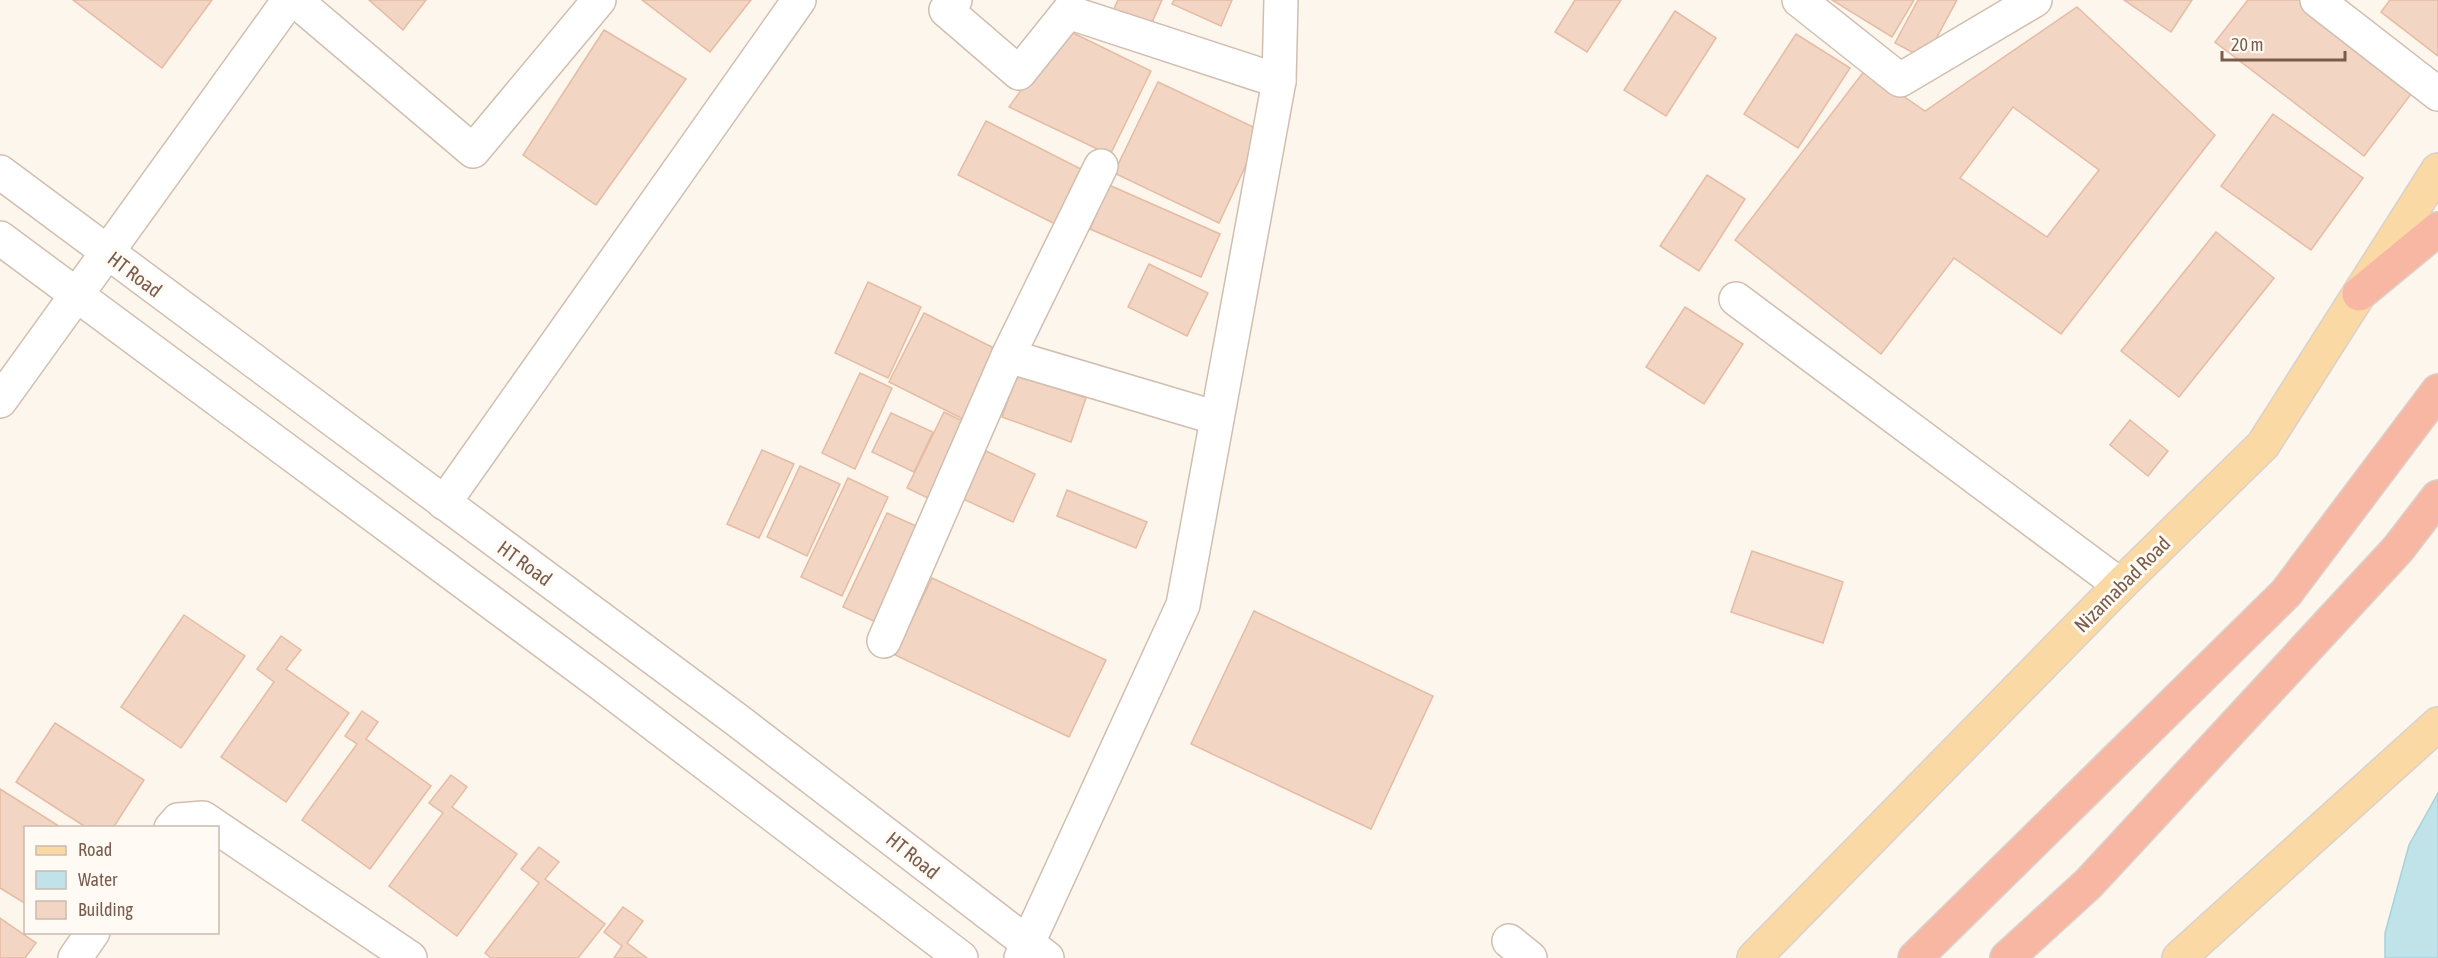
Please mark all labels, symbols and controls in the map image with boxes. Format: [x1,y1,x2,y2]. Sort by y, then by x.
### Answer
scale bar [2222,24,2345,62]
text: 20 m [2231,34,2263,55]
street label: HT Road [104,246,166,302]
street label: Nizamabad Road [2069,531,2175,637]
street label: HT Road [493,536,557,590]
legend [24,826,219,934]
street label: HT Road [882,827,944,883]
text: Road [78,839,112,860]
text: Water [78,869,118,890]
text: Building [78,899,133,920]

